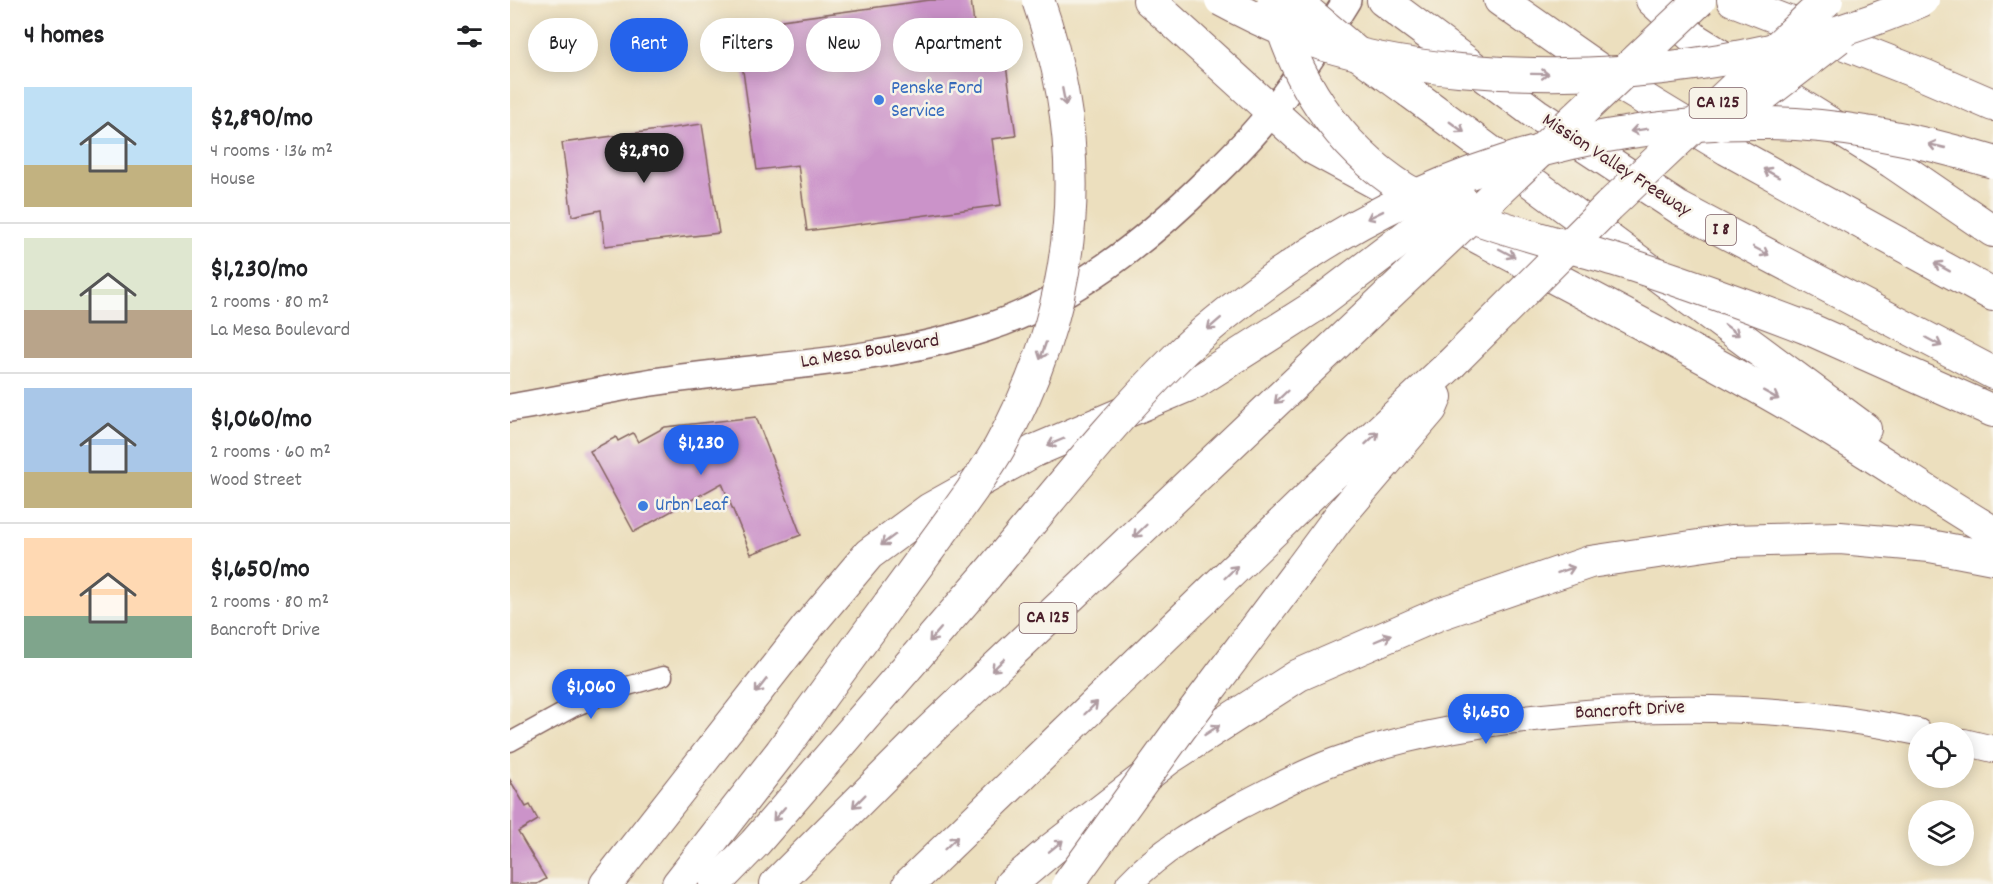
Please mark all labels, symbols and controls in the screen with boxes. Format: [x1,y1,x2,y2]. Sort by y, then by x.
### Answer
text: 4 homes [24,18,104,55]
chip: Buy [528,18,598,72]
chip: Rent [610,18,688,72]
chip: Filters [700,18,794,72]
chip: New [806,18,881,72]
chip: Apartment [893,18,1023,72]
icon: filters [453,20,486,53]
one-way arrow [1530,68,1550,80]
place label: Penske Ford Service [891,75,983,126]
one-way arrow [1059,87,1070,106]
road number: CA 125 [1690,88,1746,118]
marker: Penske Ford Service [872,93,886,107]
text: $2,890/mo [210,101,313,138]
street label: Mission Valley Freeway [1536,107,1697,225]
icon: home [72,111,144,183]
one-way arrow [1448,121,1464,133]
one-way arrow [1630,125,1649,136]
pin: $2,890 [595,133,693,184]
text: 4 rooms · 136 m² [210,138,333,166]
text: $2,890 [619,138,669,166]
one-way arrow [1928,140,1947,152]
text: House [210,166,255,194]
one-way arrow [1762,167,1780,178]
one-way arrow [1366,210,1384,221]
road number: I 8 [1706,215,1736,245]
one-way arrow [1752,245,1769,257]
one-way arrow [1497,248,1515,259]
text: $1,230/mo [210,252,308,289]
one-way arrow [1933,261,1951,272]
icon: home [72,262,144,334]
text: 2 rooms · 80 m² [210,289,329,317]
text: La Mesa Boulevard [210,317,350,345]
one-way arrow [1207,317,1222,331]
one-way arrow [1724,323,1740,336]
street label: La Mesa Boulevard [799,327,941,377]
one-way arrow [1925,336,1943,348]
one-way arrow [1037,341,1048,360]
one-way arrow [1274,389,1289,403]
one-way arrow [1762,389,1779,401]
text: $1,060/mo [210,402,312,439]
icon: home [72,412,144,484]
pin: $1,230 [652,425,750,476]
text: $1,230 [678,430,724,458]
one-way arrow [1365,431,1380,445]
one-way arrow [1048,437,1066,448]
text: 2 rooms · 60 m² [210,439,331,467]
text: Wood Street [210,467,302,495]
place label: Urbn Leaf [655,492,729,520]
marker: Urbn Leaf [636,499,650,513]
one-way arrow [1132,524,1147,538]
one-way arrow [881,534,897,546]
text: $1,650/mo [210,552,310,589]
icon: home [72,562,144,634]
one-way arrow [1556,564,1575,575]
one-way arrow [1224,565,1239,580]
text: 2 rooms · 80 m² [210,589,329,617]
road number: CA 125 [1020,603,1076,633]
text: Bancroft Drive [210,617,320,645]
one-way arrow [928,627,942,642]
one-way arrow [1374,632,1392,643]
one-way arrow [991,658,1006,673]
pin: $1,060 [542,669,640,720]
text: $1,060 [566,674,616,702]
one-way arrow [754,678,767,694]
pin: $1,650 [1437,694,1535,745]
street label: Bancroft Drive [1574,694,1686,728]
text: $1,650 [1462,699,1510,727]
one-way arrow [1083,701,1098,715]
map controls [1908,722,1974,866]
button: locate [1908,722,1974,788]
one-way arrow [1203,724,1220,736]
one-way arrow [851,794,866,809]
button: layers [1908,800,1974,866]
one-way arrow [773,806,786,822]
one-way arrow [943,836,958,851]
one-way arrow [1048,840,1064,853]

